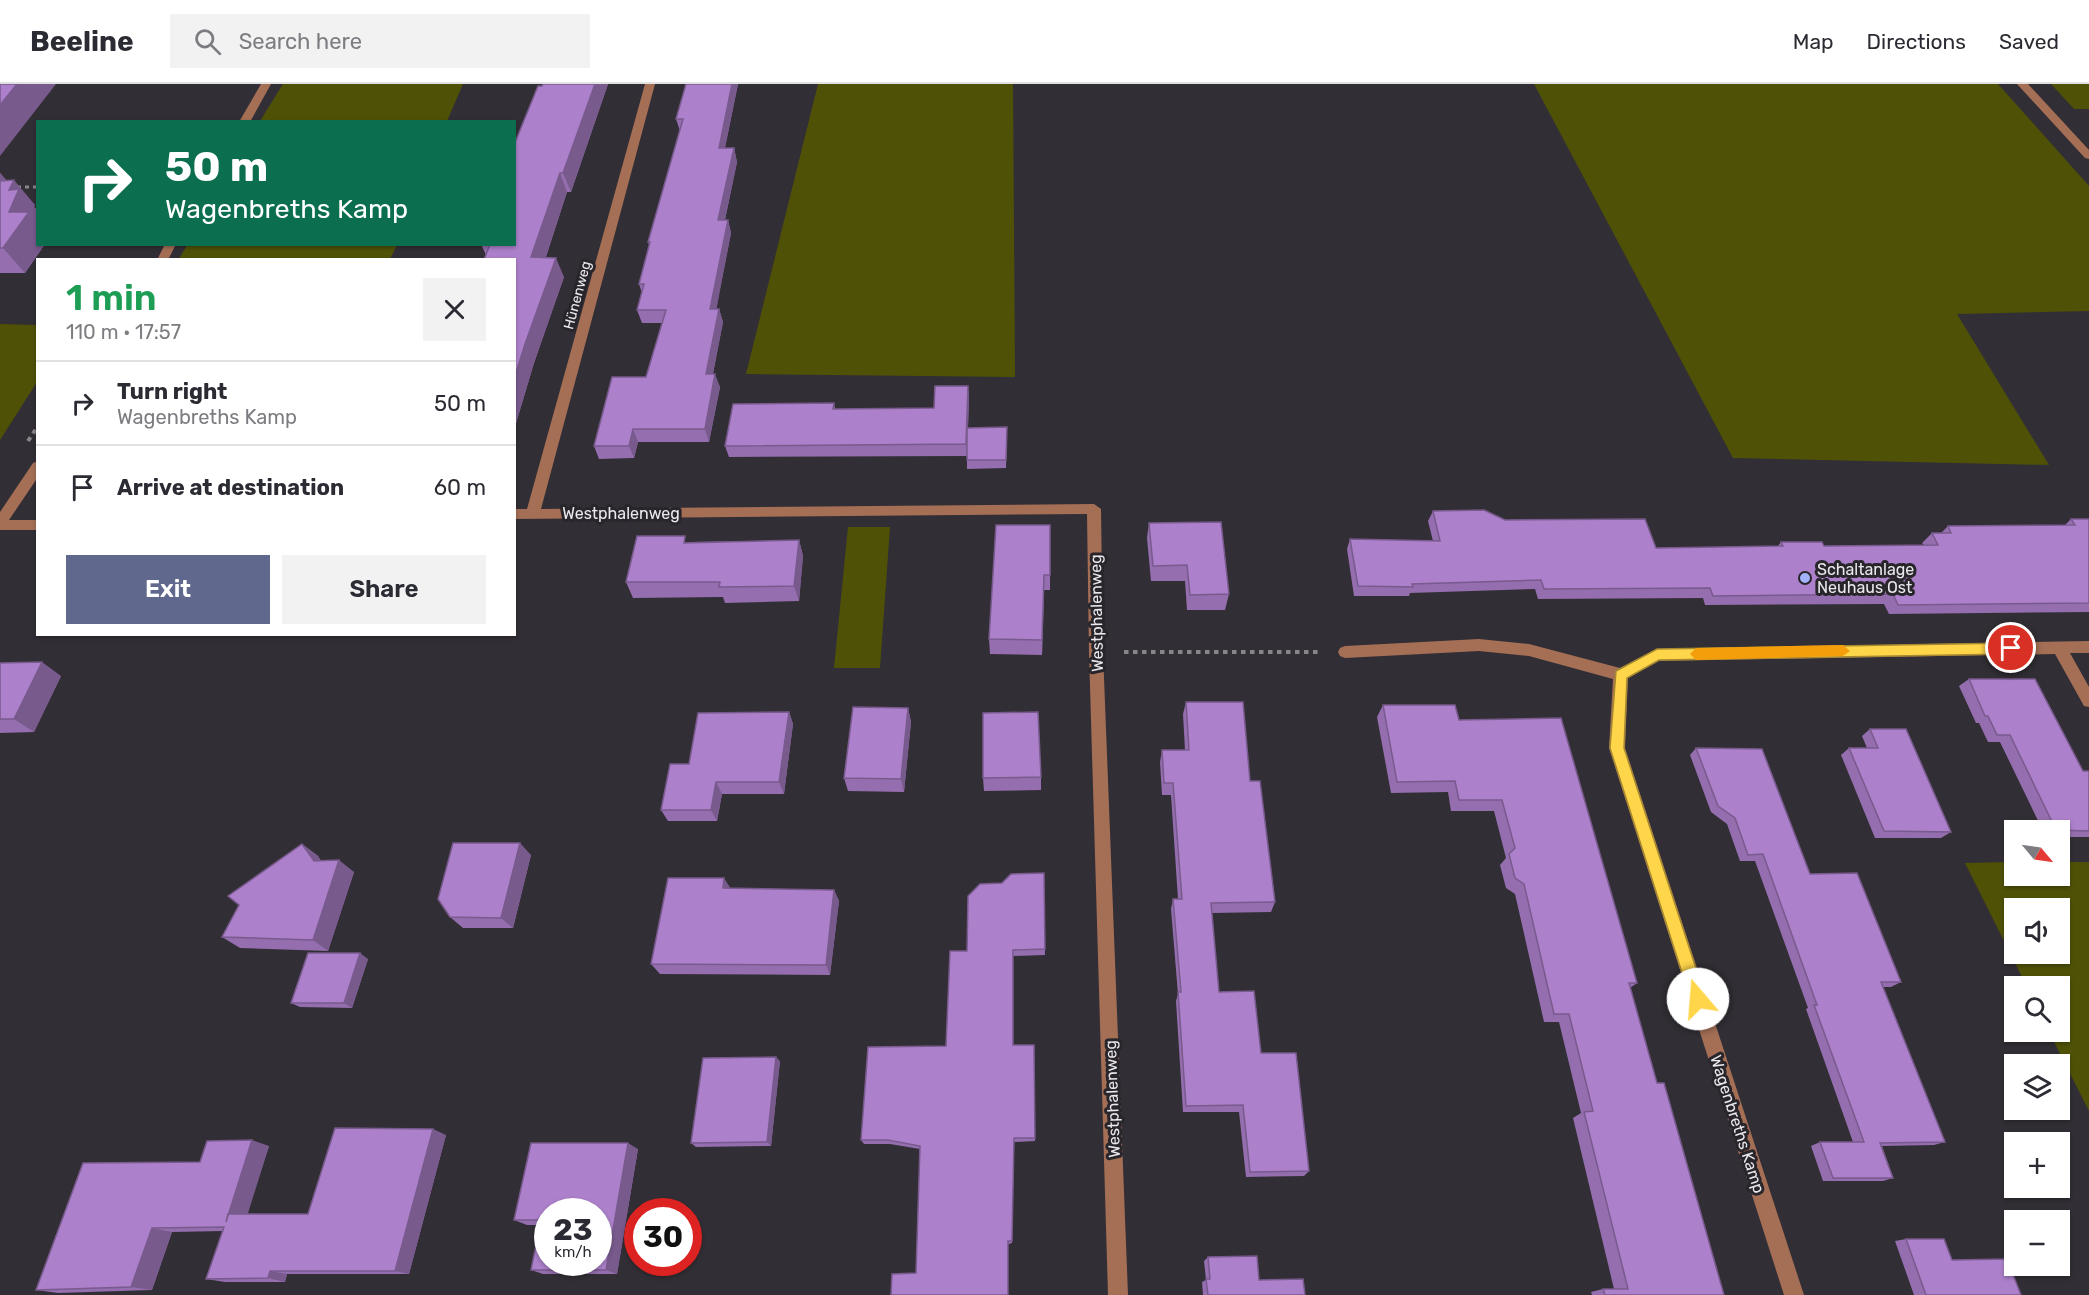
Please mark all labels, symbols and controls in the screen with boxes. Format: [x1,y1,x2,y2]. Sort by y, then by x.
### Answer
search box [170,14,590,68]
text: Beeline [30,25,134,58]
icon: search [191,25,224,58]
text: Search here [239,28,362,55]
text: Map [1793,29,1834,54]
text: Directions [1867,29,1966,54]
text: Saved [1999,29,2059,54]
text: 50 m [165,142,268,192]
icon: right [66,144,144,222]
text: Wagenbreths Kamp [165,193,408,225]
street label: Hünenweg [560,259,595,331]
text: 1 min [66,276,157,319]
button: close [423,278,486,341]
text: 110 m · 17:57 [66,320,181,344]
text: Turn right [117,378,227,405]
icon: right [66,387,99,420]
text: 50 m [434,390,486,417]
text: Wagenbreths Kamp [117,405,297,429]
icon: arrive [66,471,99,504]
text: Arrive at destination [117,474,344,501]
text: 60 m [434,474,486,501]
street label: Westphalenweg [562,504,680,523]
street label: Westphalenweg [1086,554,1107,672]
button: Exit [66,555,270,624]
button: Share [282,555,486,624]
place label: Schaltanlage Neuhaus Ost [1817,560,1914,597]
marker: Schaltanlage Neuhaus Ost [1798,571,1812,585]
pin [1985,622,2036,673]
icon: arrive [1994,631,2027,664]
north arrow [2004,820,2070,886]
map controls [2004,820,2070,1276]
button: sound [2004,898,2070,964]
position arrow [1666,967,1730,1031]
button: search [2004,976,2070,1042]
street label: Westphalenweg [1101,1040,1124,1158]
street label: Wagenbreths Kamp [1706,1053,1769,1196]
button: layers [2004,1054,2070,1120]
button: + [2004,1132,2070,1198]
speed limit sign: 30 [624,1198,702,1276]
button: − [2004,1210,2070,1276]
text: 23 [553,1212,593,1248]
text: km/h [554,1243,592,1261]

